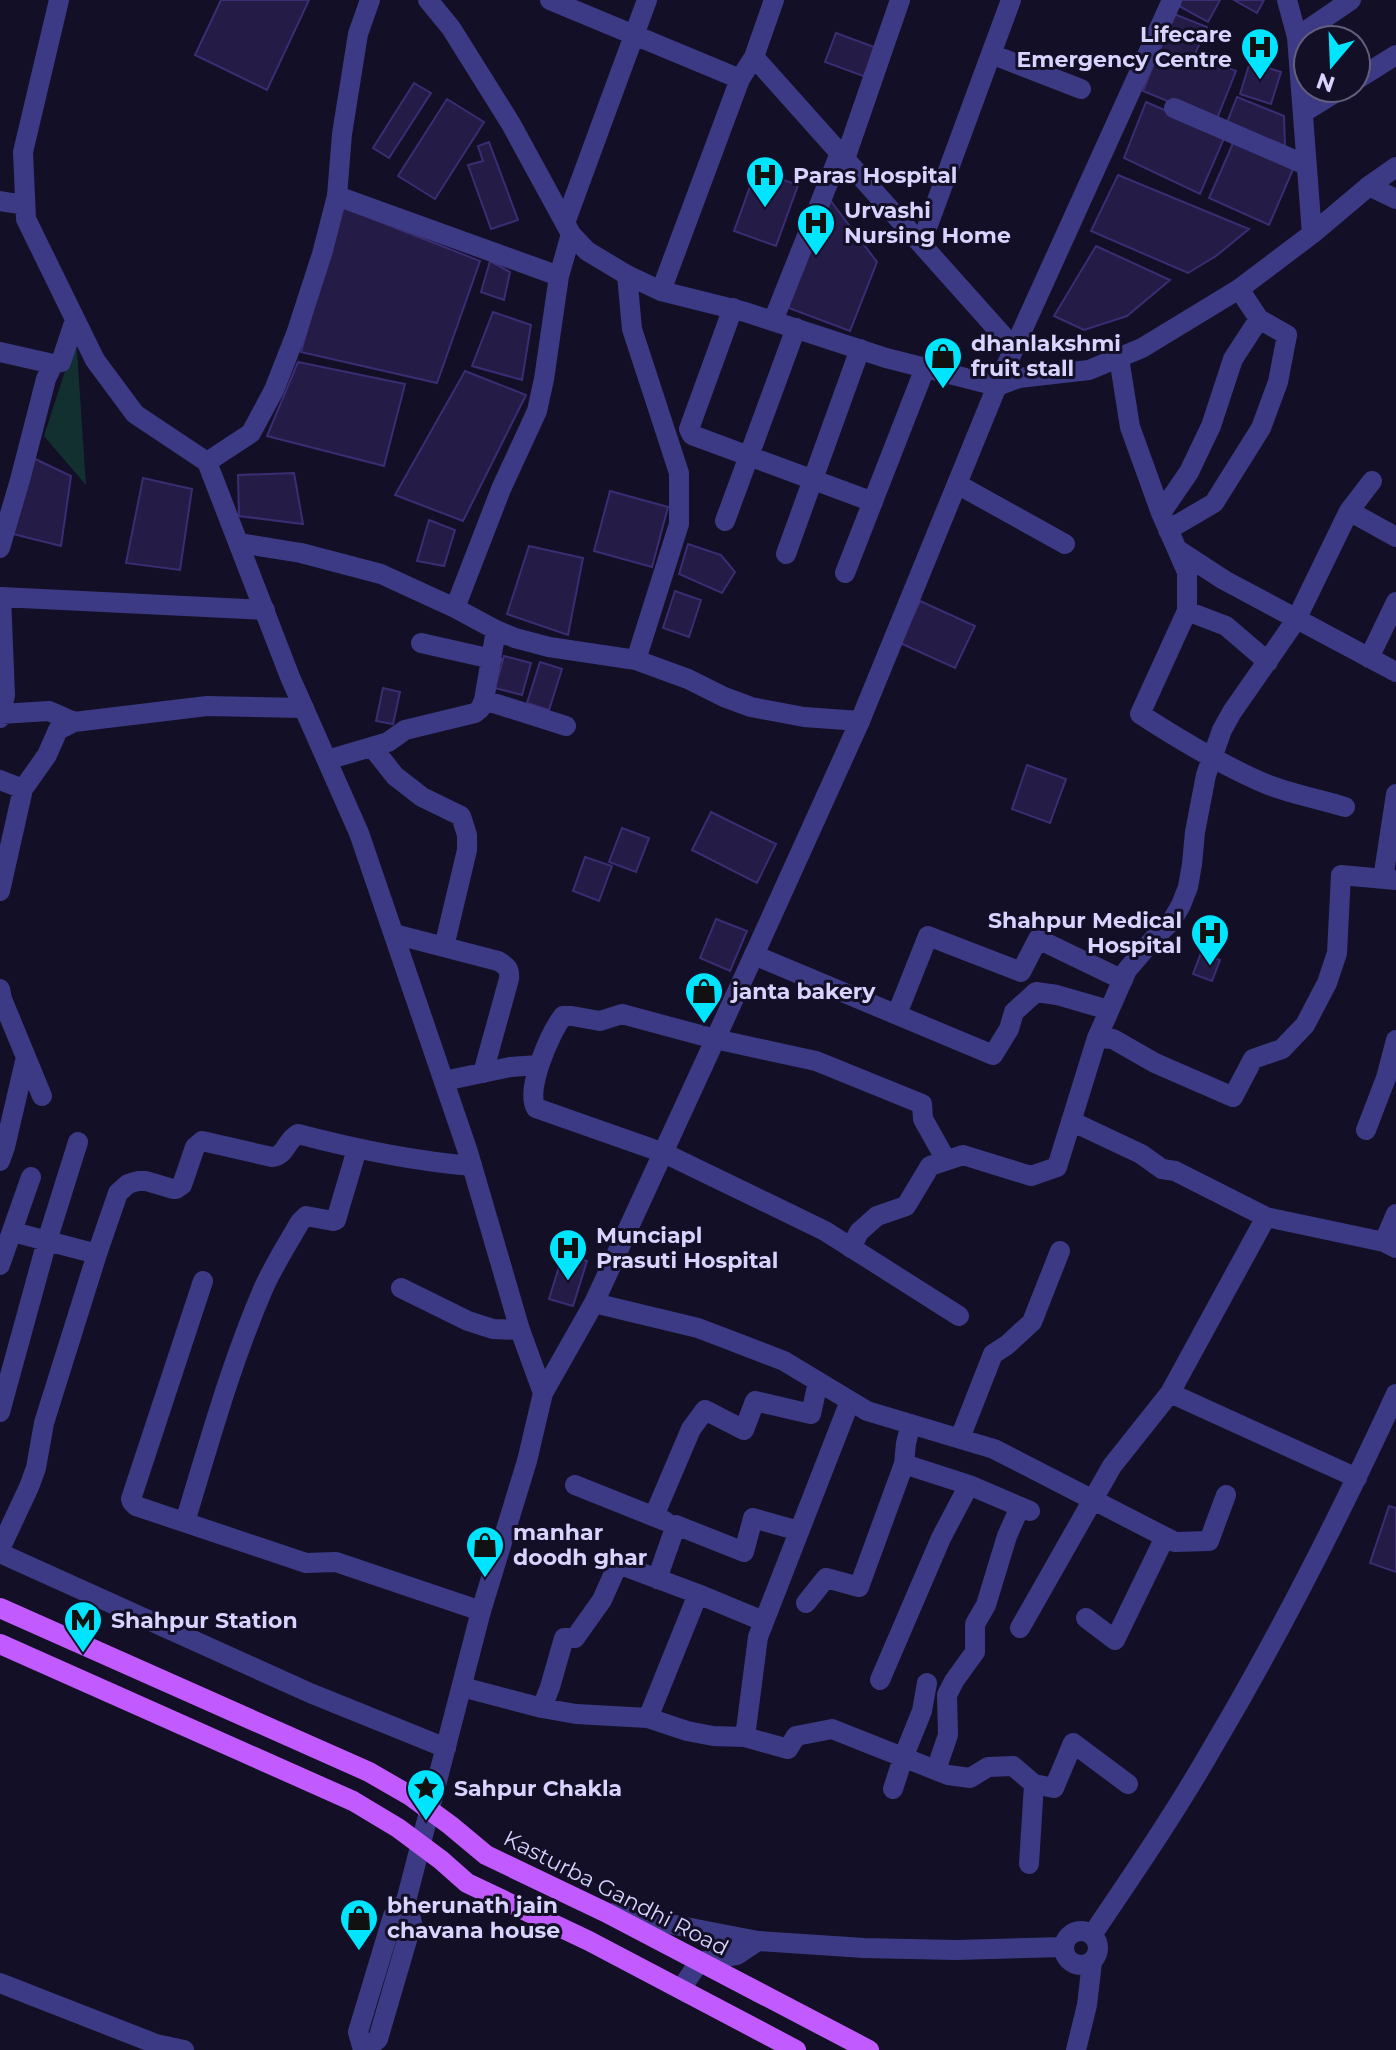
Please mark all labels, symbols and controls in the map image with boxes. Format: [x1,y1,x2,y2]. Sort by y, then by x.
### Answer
place label: Lifecare Emergency Centre [1017,21,1232,73]
north arrow [1292,24,1372,104]
hospital icon: Lifecare Emergency Centre [1239,26,1281,81]
text: N [1313,67,1338,98]
hospital icon: Paras Hospital [744,154,786,209]
place label: Paras Hospital [793,162,958,189]
place label: Urvashi Nursing Home [844,197,1011,249]
hospital icon: Urvashi Nursing Home [795,202,837,257]
place label: dhanlakshmi fruit stall [971,330,1121,382]
shop icon: dhanlakshmi fruit stall [922,335,964,390]
place label: Shahpur Medical Hospital [988,907,1182,959]
hospital icon: Shahpur Medical Hospital [1189,912,1231,967]
shop icon: janta bakery [683,970,725,1025]
place label: janta bakery [729,978,876,1005]
place label: Munciapl Prasuti Hospital [596,1222,778,1274]
hospital icon: Munciapl Prasuti Hospital [547,1227,589,1282]
place label: manhar doodh ghar [513,1519,647,1571]
shop icon: manhar doodh ghar [464,1524,506,1579]
metro station icon: Shahpur Station [62,1599,104,1654]
place label: Shahpur Station [111,1607,298,1634]
place icon: Sahpur Chakla [405,1767,447,1822]
place label: Sahpur Chakla [454,1775,622,1802]
street label: Kasturba Gandhi Road [499,1824,733,1962]
place label: bherunath jain chavana house [387,1892,560,1944]
shop icon: bherunath jain chavana house [338,1897,380,1952]

